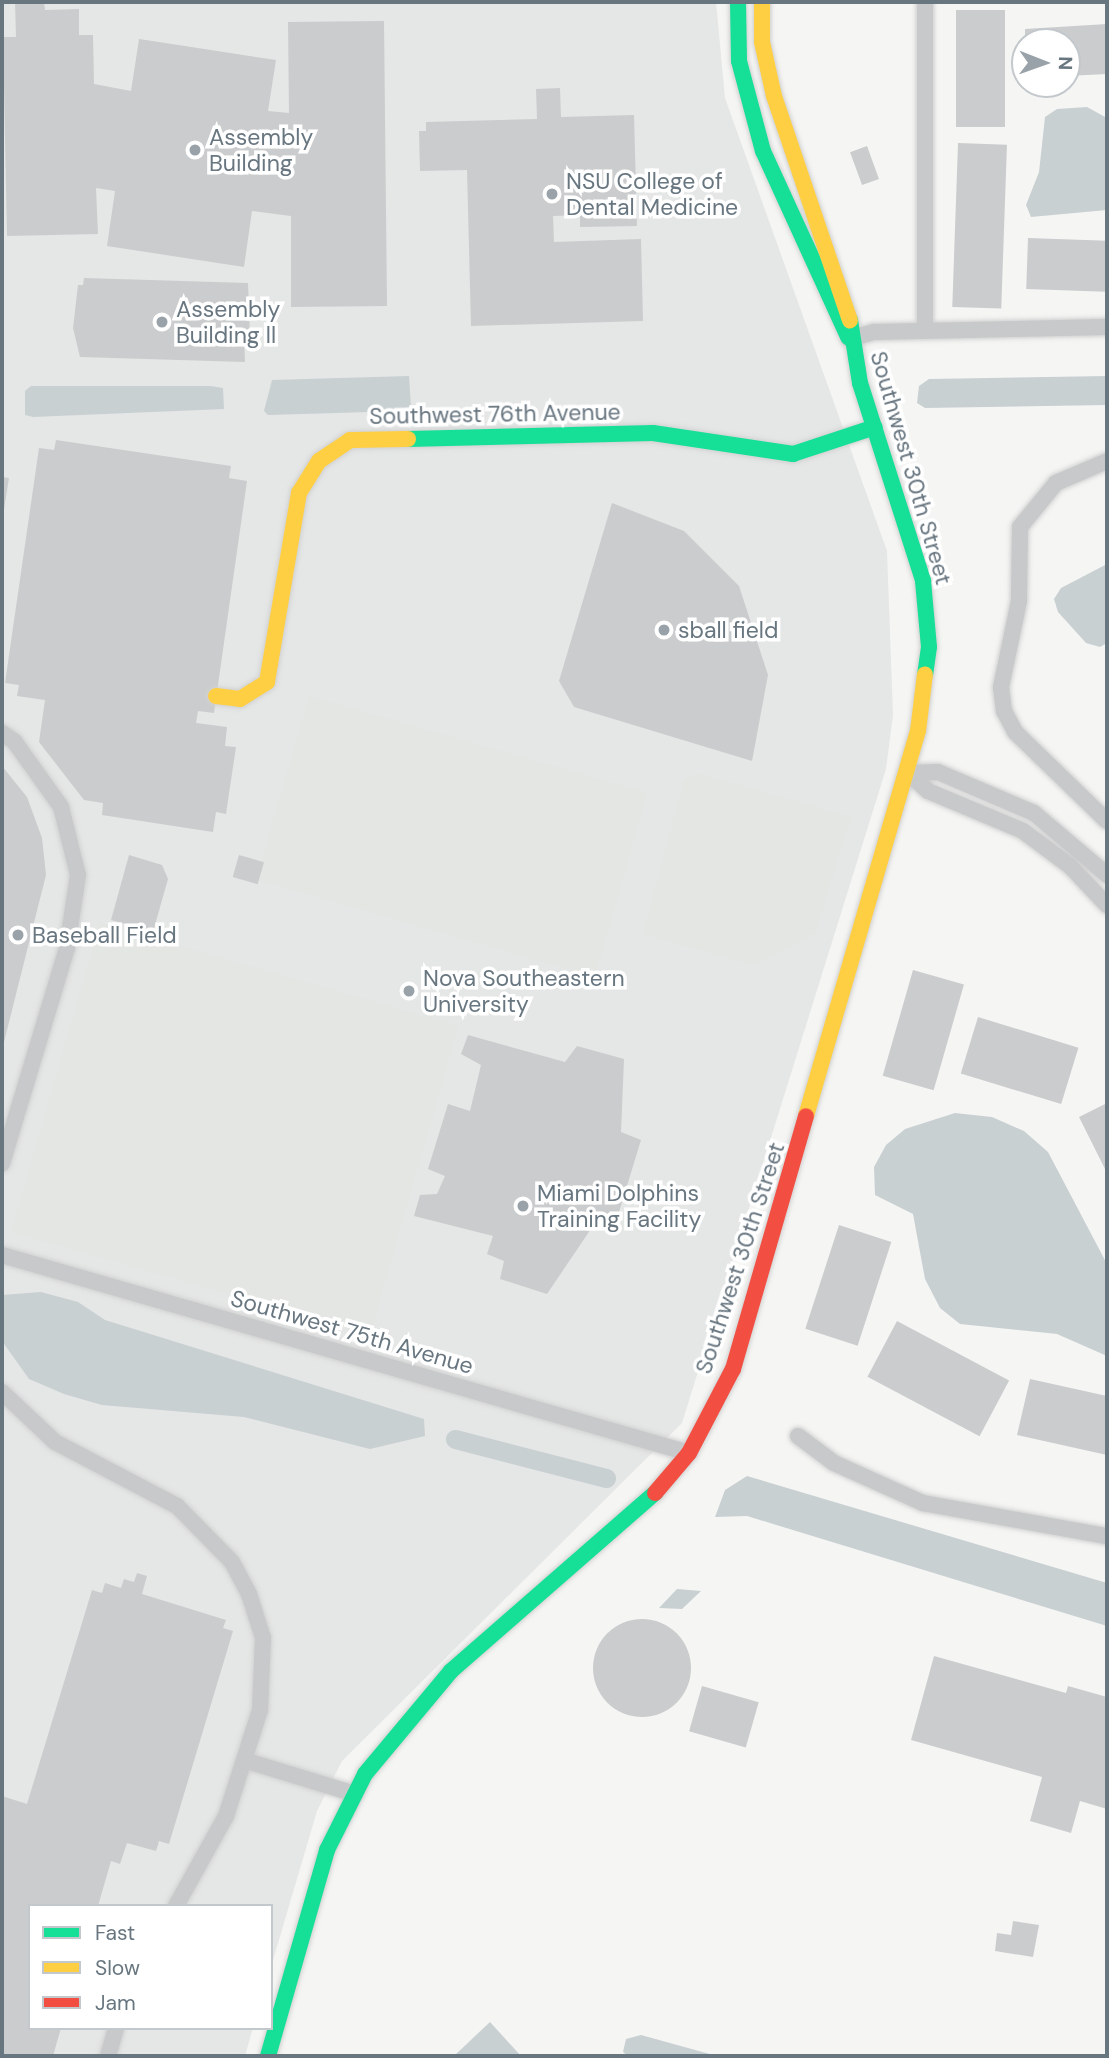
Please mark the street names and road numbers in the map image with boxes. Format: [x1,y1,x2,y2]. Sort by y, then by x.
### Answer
street label: Southwest 30th Street [864,348,958,588]
street label: Southwest 76th Avenue [369,398,621,430]
street label: Southwest 30th Street [690,1139,790,1377]
street label: Southwest 75th Avenue [228,1284,476,1380]

